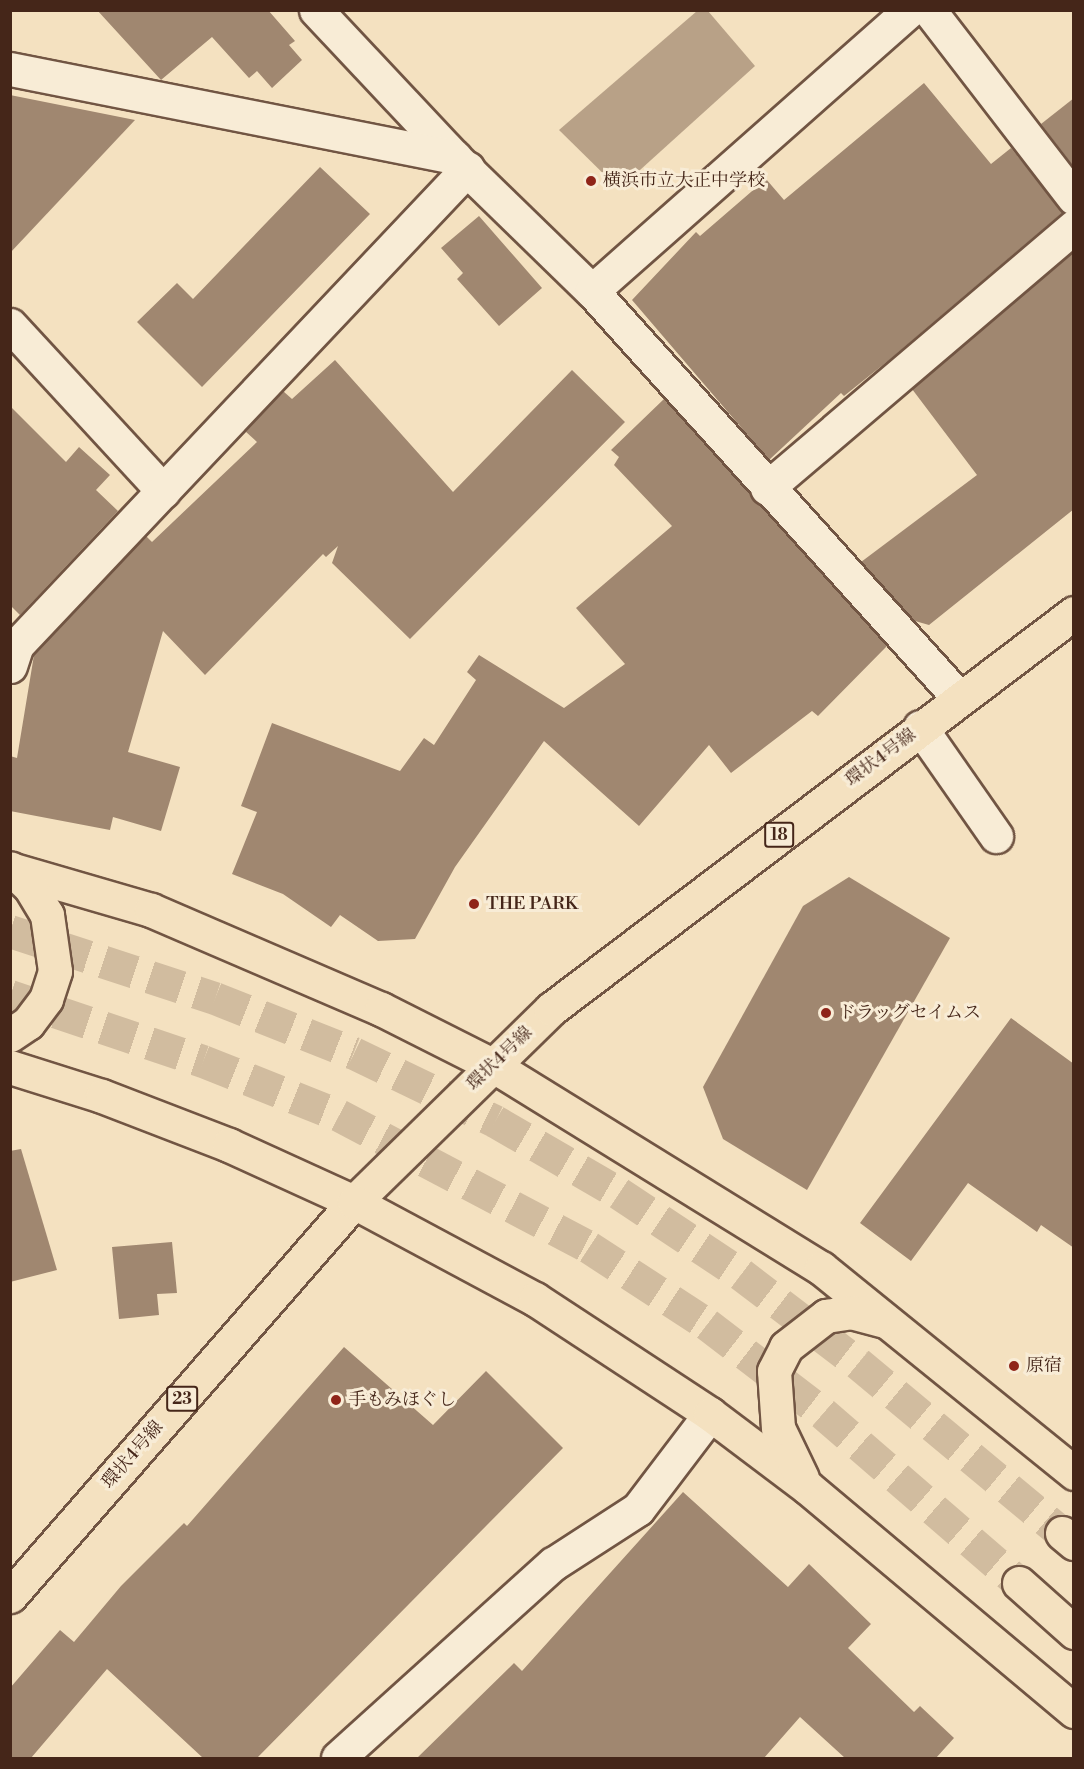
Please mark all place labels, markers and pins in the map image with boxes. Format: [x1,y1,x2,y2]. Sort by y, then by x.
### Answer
place label: 横浜市立大正中学校 [603,170,765,192]
marker: 横浜市立大正中学校 [584,174,598,188]
place label: THE PARK [486,893,578,915]
marker: THE PARK [467,897,481,911]
place label: ドラッグセイムス [838,1002,982,1024]
marker: ドラッグセイムス [819,1006,833,1020]
place label: 原宿 [1026,1355,1062,1377]
marker: 原宿 [1007,1359,1021,1373]
place label: 手もみほぐし [348,1389,456,1411]
marker: 手もみほぐし [329,1393,343,1407]

